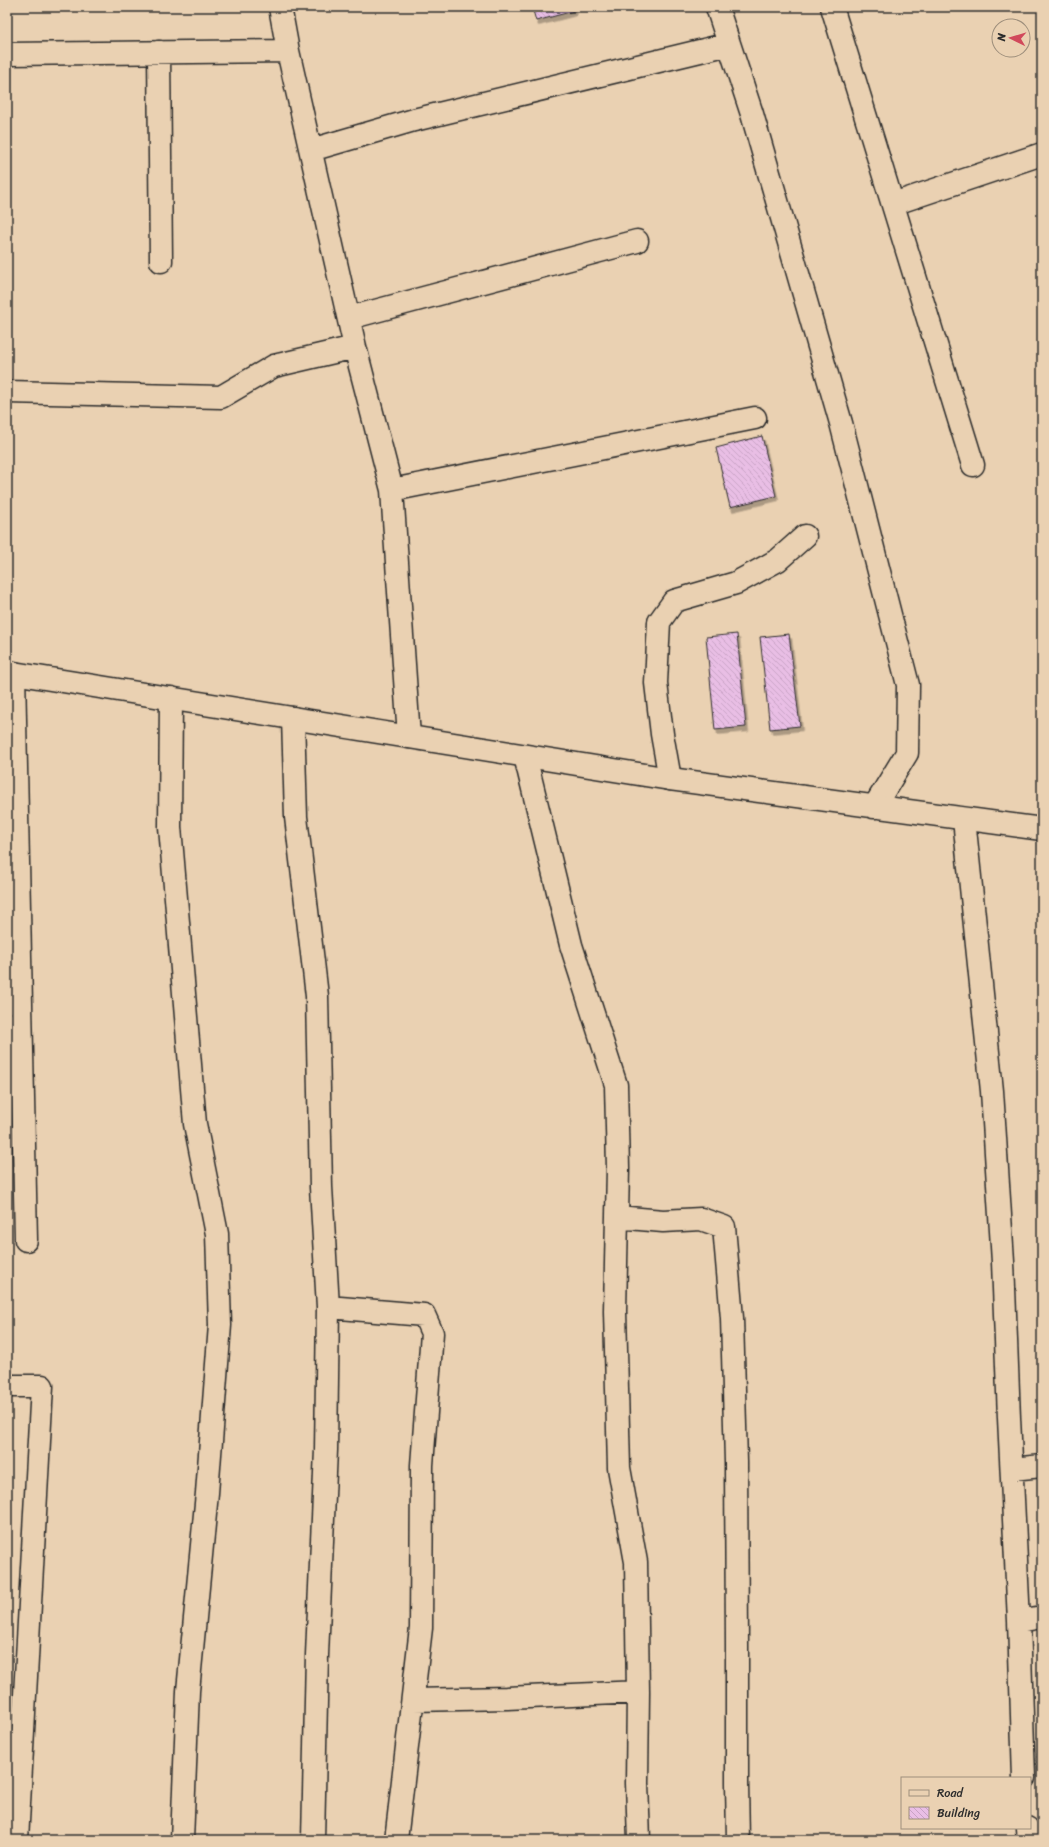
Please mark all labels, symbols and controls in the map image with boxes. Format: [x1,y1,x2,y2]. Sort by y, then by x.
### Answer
north arrow [991,18,1031,58]
text: N [992,32,1011,43]
legend [901,1777,1031,1829]
text: Road [937,1782,964,1804]
text: Building [937,1802,980,1824]

